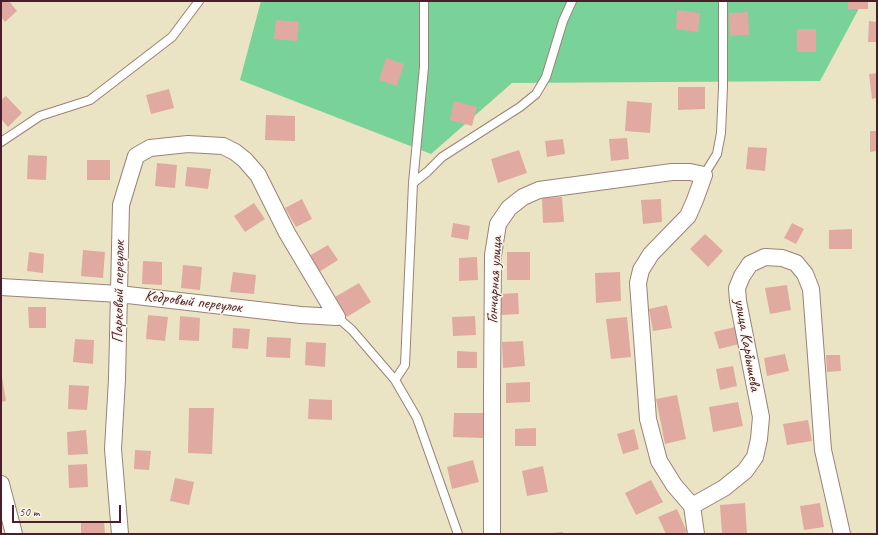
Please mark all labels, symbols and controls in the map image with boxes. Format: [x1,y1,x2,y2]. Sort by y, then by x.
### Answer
street label: Гончарная улица [483,236,507,324]
street label: Парковый переулок [109,241,129,343]
street label: Кедровый переулок [143,287,243,317]
street label: улица Карбышева [729,297,765,393]
scale bar [14,497,123,523]
text: 50 m [19,504,39,520]

